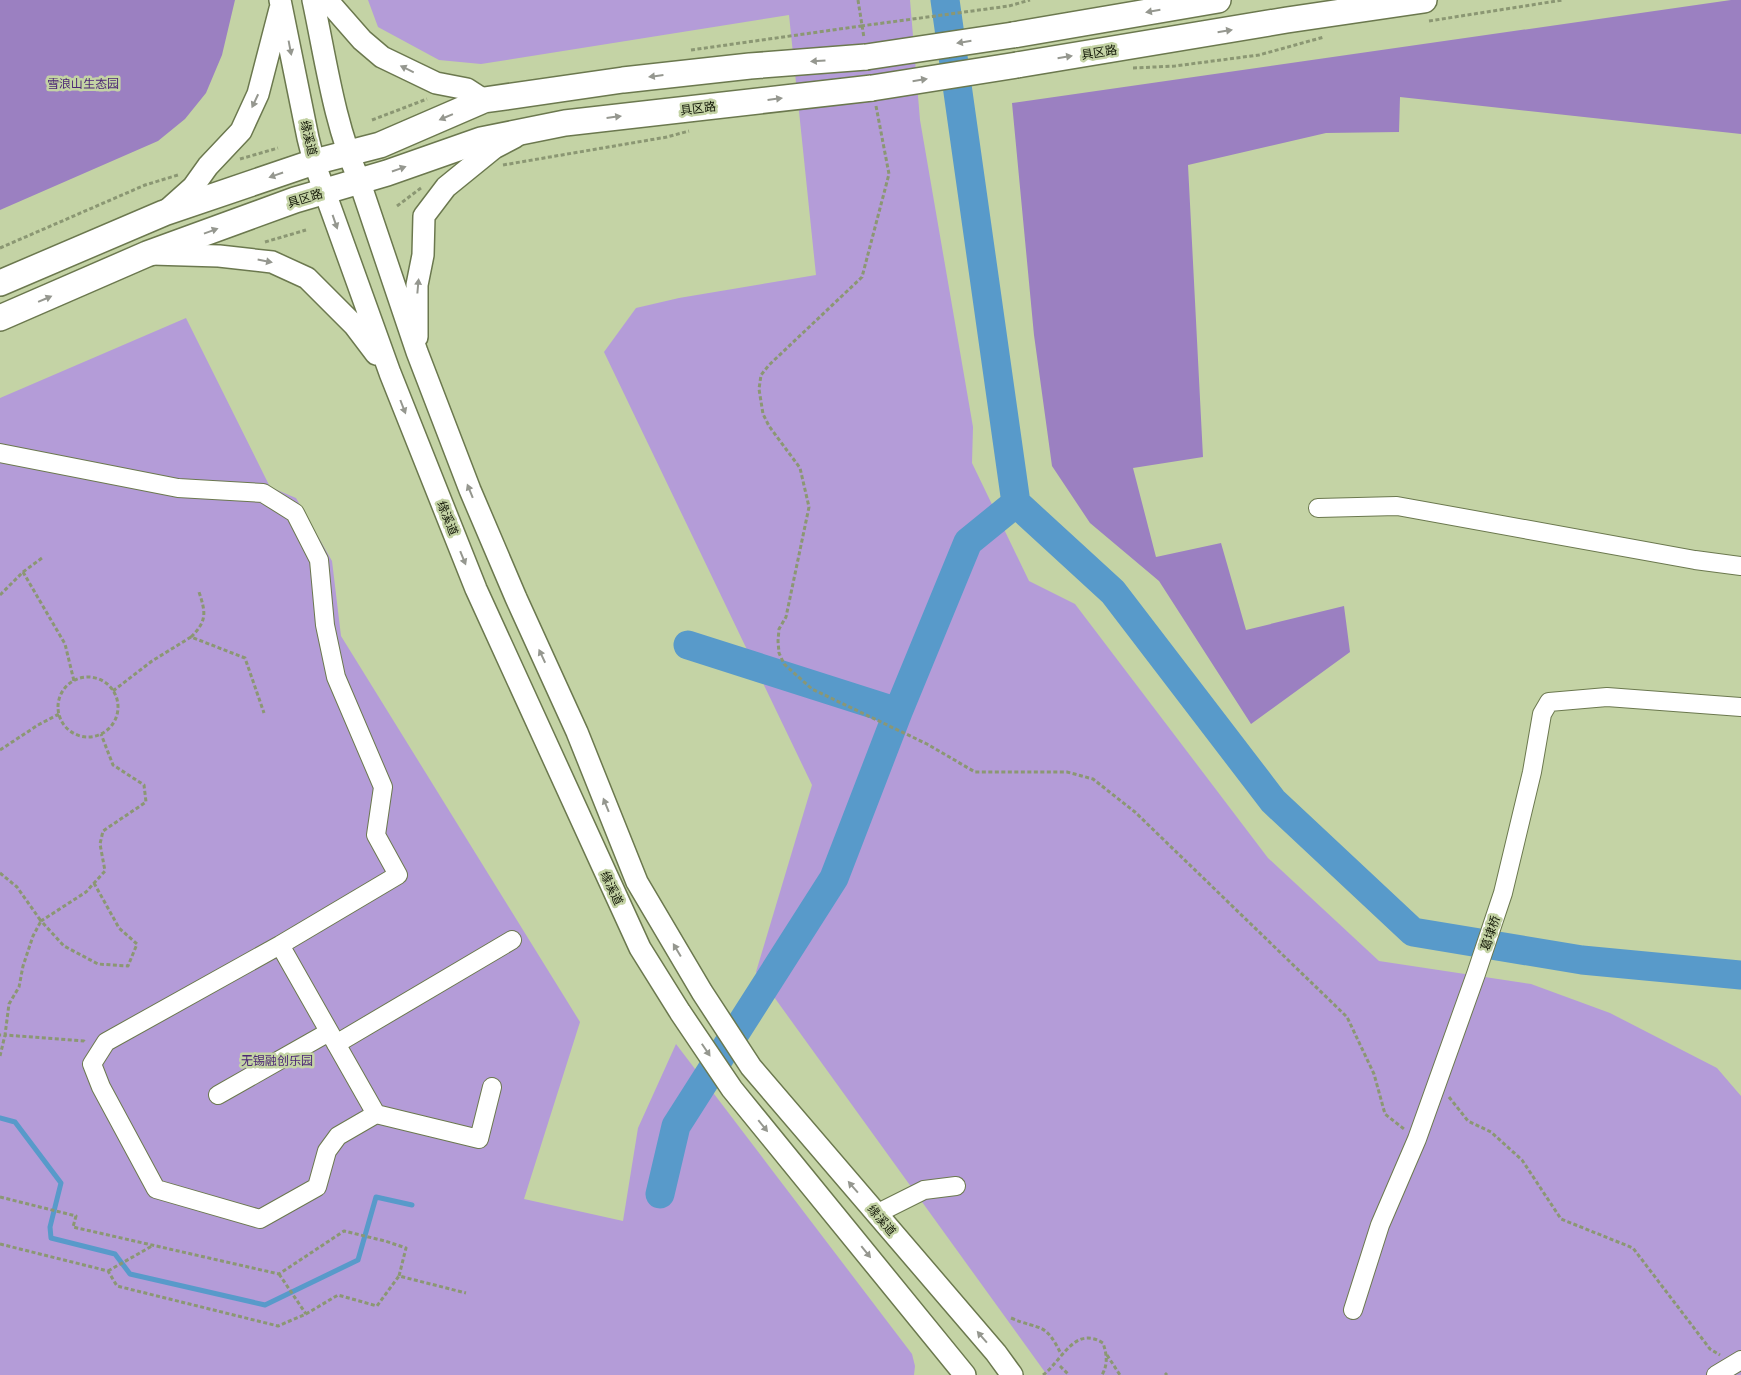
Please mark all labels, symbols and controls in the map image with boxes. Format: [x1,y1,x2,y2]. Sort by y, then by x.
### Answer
one-way arrow [1144,8,1160,16]
one-way arrow [1217,26,1233,34]
one-way arrow [956,39,972,47]
one-way arrow [286,40,294,55]
street label: 具区路 [1080,41,1118,63]
one-way arrow [1057,53,1073,61]
one-way arrow [810,57,826,65]
one-way arrow [400,65,415,73]
one-way arrow [648,72,664,80]
park label: 雪浪山生态园 [47,75,119,92]
one-way arrow [912,76,928,84]
one-way arrow [250,94,258,108]
one-way arrow [767,95,783,103]
street label: 具区路 [679,97,717,119]
one-way arrow [439,113,453,121]
one-way arrow [606,113,622,121]
street label: 缘溪道 [297,119,321,157]
one-way arrow [392,165,407,173]
one-way arrow [269,172,284,179]
street label: 具区路 [285,185,325,211]
one-way arrow [331,215,339,230]
one-way arrow [204,227,219,234]
one-way arrow [258,257,273,265]
one-way arrow [414,278,422,294]
one-way arrow [38,294,52,302]
one-way arrow [400,400,408,414]
one-way arrow [466,483,473,498]
street label: 缘溪道 [433,498,463,538]
one-way arrow [460,551,468,565]
one-way arrow [538,648,546,663]
one-way arrow [602,797,610,812]
street label: 缘溪道 [597,868,627,908]
street label: 葛埭桥 [1476,913,1504,953]
one-way arrow [673,944,682,957]
one-way arrow [701,1043,711,1057]
park label: 无锡融创乐园 [241,1052,313,1069]
one-way arrow [757,1120,769,1132]
one-way arrow [847,1181,859,1193]
street label: 缘溪道 [864,1201,900,1239]
one-way arrow [860,1246,871,1259]
one-way arrow [976,1330,987,1343]

